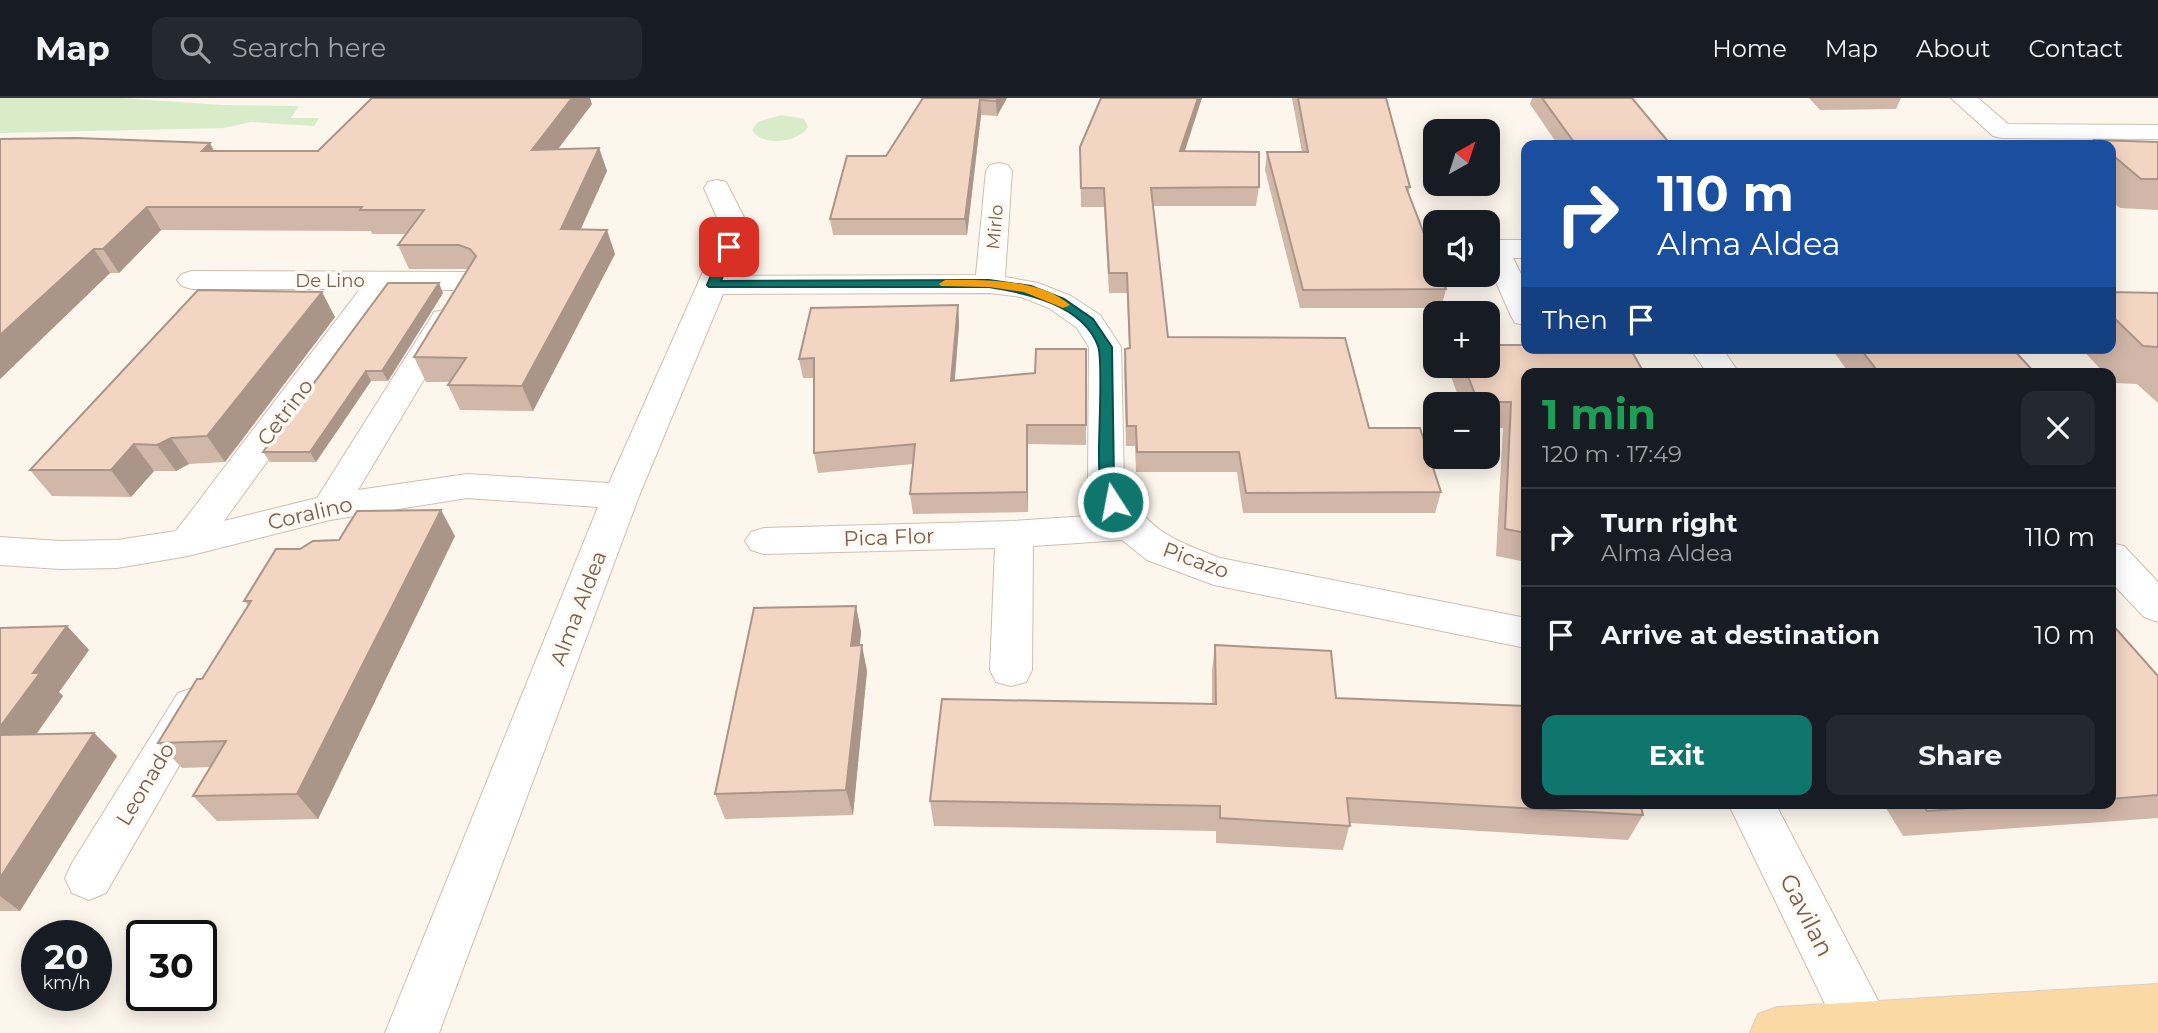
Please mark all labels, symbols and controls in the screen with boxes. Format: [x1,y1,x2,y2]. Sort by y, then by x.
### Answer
search box [152,17,642,80]
text: Map [35,28,110,68]
icon: search [176,29,214,67]
text: Search here [232,32,386,64]
text: Home [1712,34,1787,63]
text: Map [1825,34,1878,63]
text: About [1916,34,1990,63]
text: Contact [2028,34,2123,63]
north arrow [1423,119,1500,196]
map controls [1423,119,1500,469]
text: 110 m [1657,164,1794,223]
icon: right [1542,168,1633,259]
street label: Mirlo [982,204,1008,250]
button: sound [1423,210,1500,287]
pin [699,217,759,277]
text: Alma Aldea [1657,224,1841,263]
icon: arrive [710,228,748,266]
street label: De Lino [295,270,365,292]
button: + [1423,301,1500,378]
icon: arrive [1622,301,1660,339]
text: Then [1542,304,1608,336]
street label: Cetrino [252,374,318,450]
text: 1 min [1542,388,1656,440]
button: close [2021,391,2095,465]
button: − [1423,392,1500,469]
text: 120 m · 17:49 [1542,440,1682,468]
position arrow [1076,465,1150,539]
street label: Coralino [265,491,355,535]
text: Turn right [1601,507,1737,539]
icon: right [1542,518,1580,556]
text: 110 m [2025,521,2095,553]
street label: Pica Flor [843,523,935,551]
street label: Picazo [1159,537,1233,583]
text: Alma Aldea [1601,539,1733,567]
street label: Alma Aldea [545,547,611,669]
icon: arrive [1542,616,1580,654]
text: Arrive at destination [1601,619,1880,651]
text: 10 m [2034,619,2095,651]
button: Exit [1542,715,1812,795]
button: Share [1826,715,2095,795]
street label: Leonado [111,738,179,830]
street label: Gavilan [1774,869,1840,961]
speed limit sign: 30 [126,920,217,1011]
text: 20 [44,935,89,978]
text: km/h [42,972,91,994]

